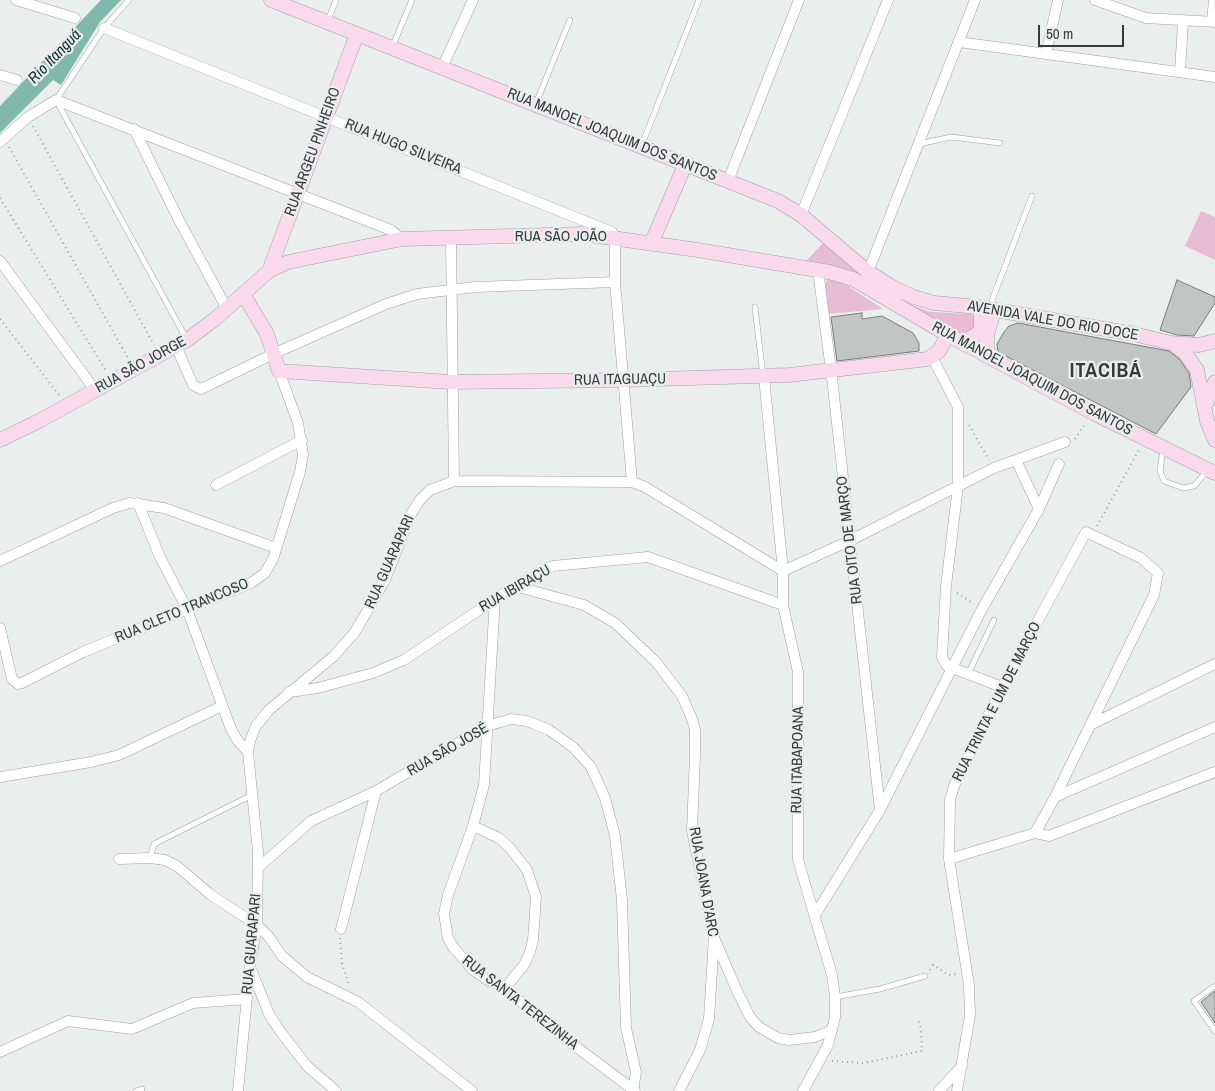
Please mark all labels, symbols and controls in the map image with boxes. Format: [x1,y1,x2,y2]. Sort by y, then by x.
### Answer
scale bar [1040,15,1126,47]
text: 50 m [1046,23,1073,44]
water label: Rio Itanguá [25,26,85,88]
street label: RUA ARGEU PINHEIRO [281,85,345,219]
street label: RUA MANOEL JOAQUIM DOS SANTOS [504,85,720,185]
street label: RUA HUGO SILVEIRA [342,115,464,179]
street label: RUA SÃO JOÃO [515,228,607,246]
street label: AVENIDA VALE DO RIO DOCE [966,297,1140,345]
street label: RUA MANOEL JOAQUIM DOS SANTOS [929,318,1135,440]
street label: RUA SÃO JORGE [92,333,190,397]
district label: ITACIBÁ [1069,360,1143,384]
street label: RUA ITAGUAÇU [574,370,666,390]
street label: RUA OITO DE MARÇO [833,475,867,605]
street label: RUA GUARAPARI [361,512,419,612]
street label: RUA IBIRAÇU [476,561,554,617]
street label: RUA CLETO TRANCOSO [113,575,251,647]
street label: RUA TRINTA E UM DE MARÇO [949,619,1045,785]
street label: RUA ITABAPOANA [788,706,808,814]
street label: RUA SÃO JOSÉ [404,719,492,781]
street label: RUA JOANA D'ARC [684,826,722,938]
street label: RUA GUARAPARI [239,893,265,995]
street label: RUA SANTA TEREZINHA [458,952,582,1054]

